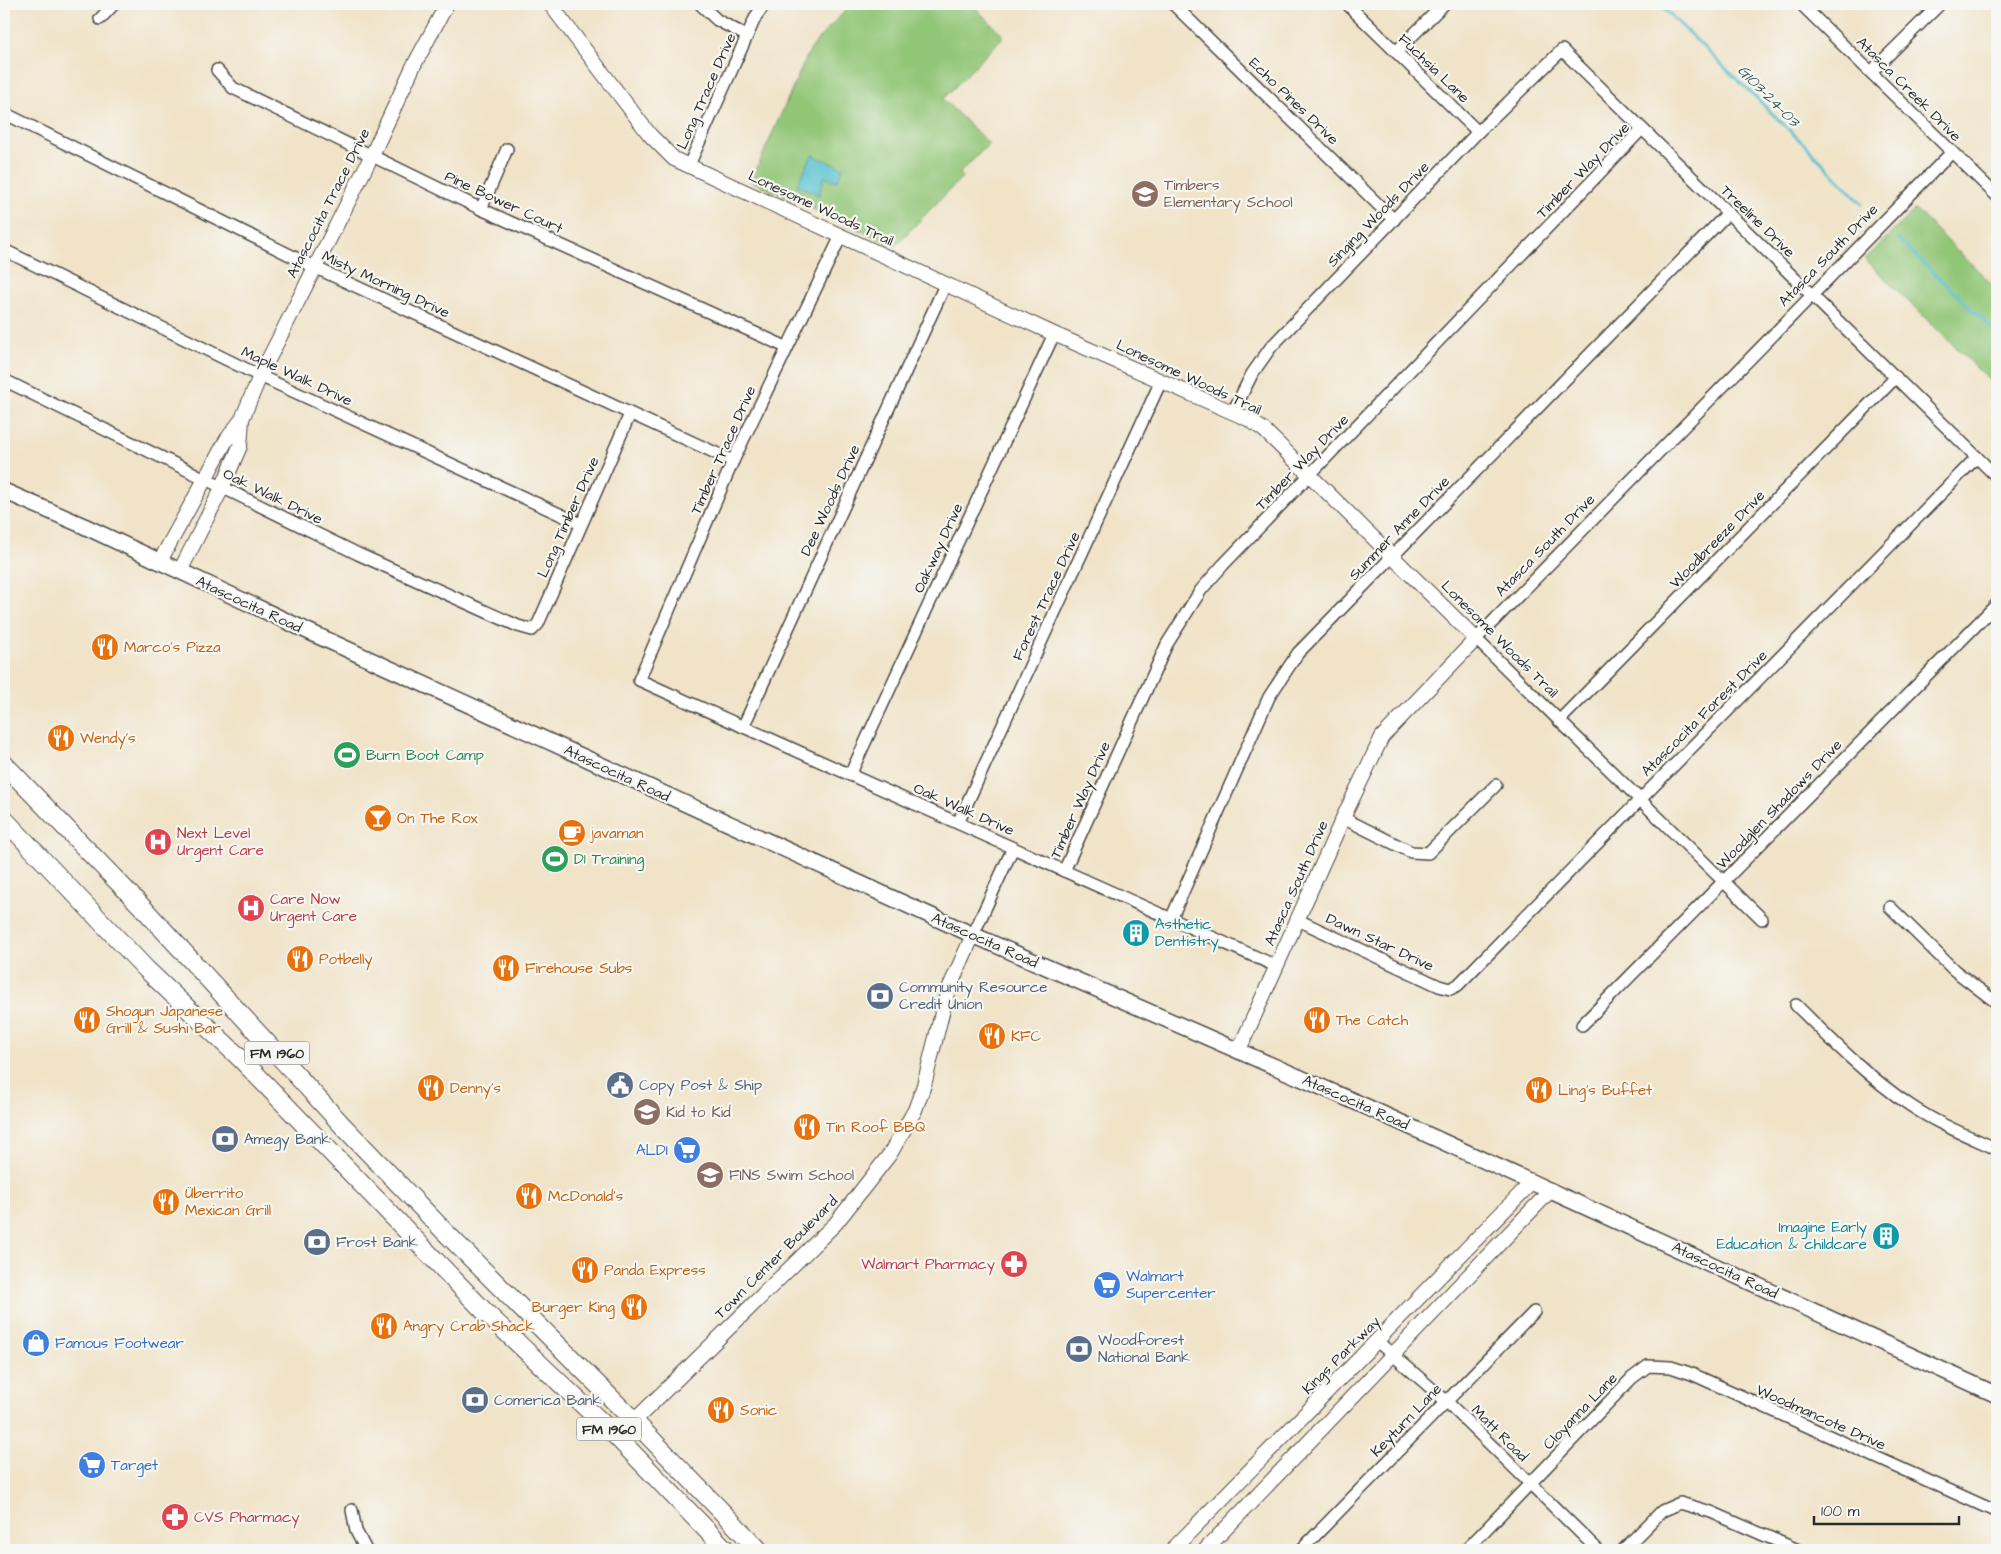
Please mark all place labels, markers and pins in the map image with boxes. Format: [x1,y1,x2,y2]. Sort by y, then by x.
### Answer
place label: Timbers Elementary School [1164,175,1293,214]
school or university icon: Timbers Elementary School [1130,179,1160,209]
restaurant icon: Marco's Pizza [90,632,120,662]
place label: Marco's Pizza [124,637,221,658]
restaurant icon: Wendy's [46,723,76,753]
place label: Wendy's [80,728,136,750]
sports icon: Burn Boot Camp [332,740,362,770]
place label: Burn Boot Camp [366,745,484,766]
bar icon: On The Rox [363,803,393,833]
place label: On The Rox [397,808,479,829]
cafe icon: javaman [557,818,587,848]
place label: Next Level Urgent Care [177,823,264,862]
place label: javaman [589,823,644,844]
hospital icon: Next Level Urgent Care [143,827,173,857]
sports icon: D1 Training [540,844,570,874]
place label: D1 Training [574,849,644,871]
place label: Care Now Urgent Care [270,889,357,928]
hospital icon: Care Now Urgent Care [236,893,266,923]
place label: Asthetic Dentistry [1155,914,1219,953]
building icon: Asthetic Dentistry [1121,918,1151,948]
restaurant icon: Potbelly [285,944,315,974]
place label: Potbelly [319,949,373,971]
restaurant icon: Firehouse Subs [491,953,521,983]
place label: Firehouse Subs [525,958,633,979]
place label: Community Resource Credit Union [899,977,1047,1015]
bank icon: Community Resource Credit Union [865,981,895,1011]
place label: Shogun Japanese Grill & Sushi Bar [106,1001,223,1039]
restaurant icon: Shogun Japanese Grill & Sushi Bar [72,1005,102,1035]
restaurant icon: The Catch [1302,1005,1332,1035]
place label: The Catch [1336,1010,1409,1031]
restaurant icon: KFC [977,1021,1007,1051]
place label: KFC [1011,1026,1041,1047]
public building icon: Copy Post & Ship [605,1070,635,1100]
restaurant icon: Denny's [416,1073,446,1103]
place label: Copy Post & Ship [639,1075,762,1097]
restaurant icon: Ling's Buffet [1524,1075,1554,1105]
place label: Denny's [450,1078,502,1100]
place label: Ling's Buffet [1558,1080,1652,1102]
school or university icon: Kid to Kid [632,1097,662,1127]
place label: Kid to Kid [666,1102,731,1123]
restaurant icon: Tin Roof BBQ [792,1112,822,1142]
place label: Tin Roof BBQ [826,1117,926,1138]
bank icon: Amegy Bank [210,1124,240,1154]
place label: Amegy Bank [244,1129,330,1151]
supermarket icon: ALDI [672,1135,702,1165]
place label: ALDI [636,1140,668,1161]
school or university icon: FINS Swim School [695,1160,725,1190]
place label: FINS Swim School [729,1165,854,1186]
restaurant icon: McDonald's [514,1181,544,1211]
place label: Überrito Mexican Grill [185,1183,271,1221]
place label: McDonald's [548,1186,624,1207]
restaurant icon: Überrito Mexican Grill [151,1187,181,1217]
place label: Imagine Early Education & childcare [1717,1217,1867,1255]
building icon: Imagine Early Education & childcare [1871,1221,1901,1251]
bank icon: Frost Bank [302,1227,332,1257]
place label: Frost Bank [336,1232,418,1253]
pharmacy icon: Walmart Pharmacy [999,1249,1029,1279]
place label: Walmart Pharmacy [861,1254,995,1276]
restaurant icon: Panda Express [570,1255,600,1285]
place label: Panda Express [604,1260,706,1281]
place label: Walmart Supercenter [1126,1266,1216,1304]
supermarket icon: Walmart Supercenter [1092,1270,1122,1300]
restaurant icon: Burger King [619,1292,649,1322]
place label: Burger King [532,1297,615,1319]
restaurant icon: Angry Crab Shack [369,1311,399,1341]
place label: Angry Crab Shack [403,1316,535,1338]
shop icon: Famous Footwear [21,1328,51,1358]
place label: Woodforest National Bank [1098,1330,1190,1368]
place label: Famous Footwear [55,1333,184,1354]
bank icon: Woodforest National Bank [1064,1334,1094,1364]
bank icon: Comerica Bank [460,1385,490,1415]
place label: Comerica Bank [494,1390,602,1411]
restaurant icon: Sonic [706,1395,736,1425]
place label: Sonic [740,1400,778,1421]
supermarket icon: Target [77,1450,107,1480]
place label: Target [111,1455,158,1477]
pharmacy icon: CVS Pharmacy [160,1502,190,1532]
place label: CVS Pharmacy [194,1507,300,1529]

